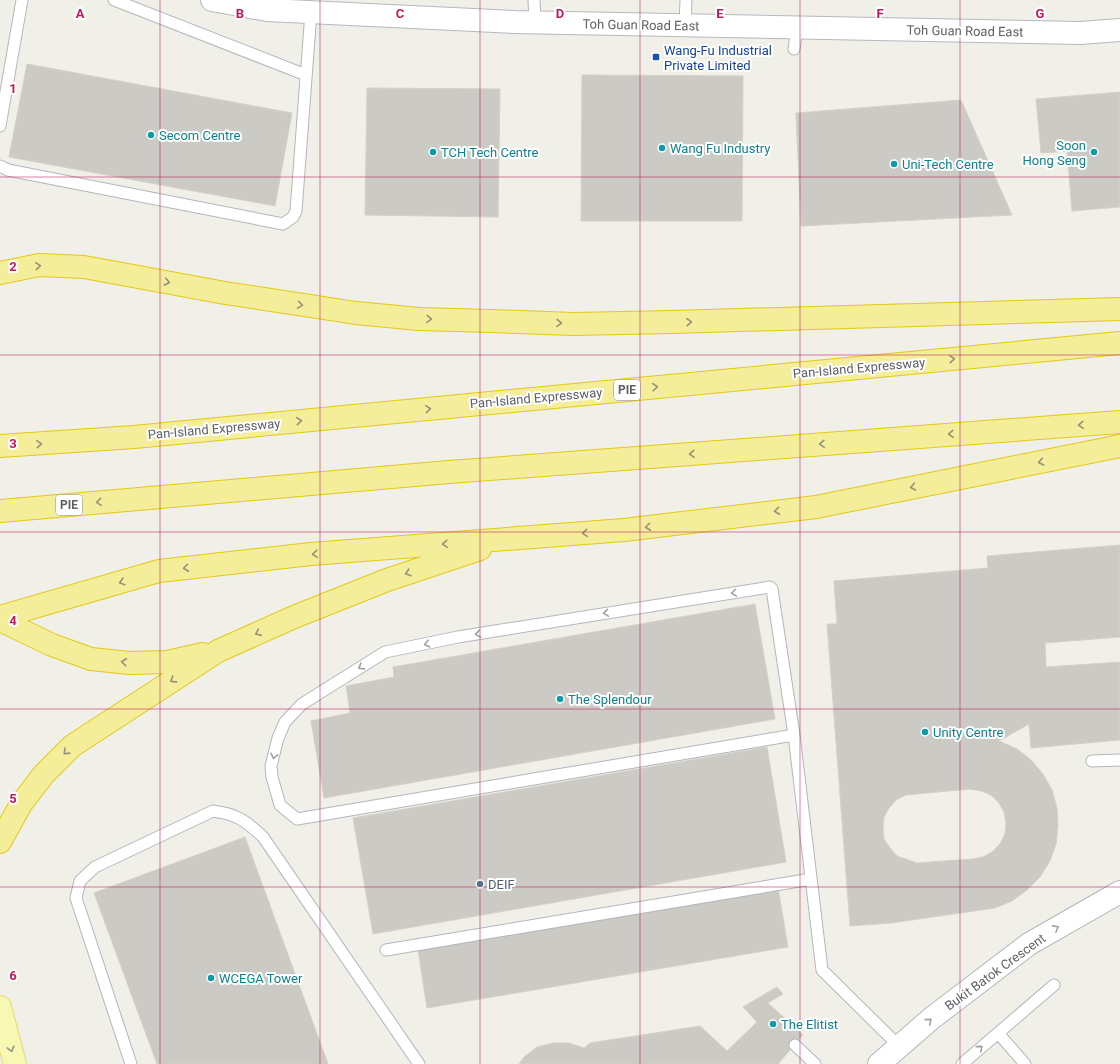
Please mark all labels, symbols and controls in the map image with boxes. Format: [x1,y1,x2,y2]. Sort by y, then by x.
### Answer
text: A [76,6,85,21]
text: B [236,6,244,21]
text: C [396,6,405,21]
text: D [556,6,564,21]
text: E [716,6,724,21]
text: F [876,6,884,21]
text: G [1036,6,1045,21]
street label: Toh Guan Road East [582,16,700,34]
street label: Toh Guan Road East [906,22,1024,40]
place label: Wang-Fu Industrial Private Limited [664,43,772,73]
marker: Wang-Fu Industrial Private Limited [651,52,661,62]
text: 1 [9,81,17,96]
place label: Secom Centre [159,128,241,143]
marker: Secom Centre [146,130,156,140]
place label: Soon Hong Seng [1023,138,1086,168]
place label: Wang Fu Industry [670,141,770,156]
marker: Wang Fu Industry [657,143,667,153]
place label: TCH Tech Centre [441,145,539,160]
marker: TCH Tech Centre [428,147,438,157]
marker: Soon Hong Seng [1089,147,1099,157]
place label: Uni-Tech Centre [902,157,994,172]
marker: Uni-Tech Centre [889,159,899,169]
text: 2 [9,259,17,274]
one-way arrow [35,261,41,270]
one-way arrow [164,278,170,286]
one-way arrow [297,300,303,309]
one-way arrow [426,315,432,323]
one-way arrow [686,317,692,326]
one-way arrow [556,319,562,328]
street label: Pan-Island Expressway [792,355,926,381]
one-way arrow [949,355,955,364]
road number: PIE [614,380,640,400]
one-way arrow [652,383,658,392]
street label: Pan-Island Expressway [469,385,603,411]
one-way arrow [425,404,431,413]
street label: Pan-Island Expressway [147,416,281,442]
one-way arrow [296,417,302,426]
one-way arrow [1078,420,1084,429]
one-way arrow [948,430,954,439]
text: 3 [9,436,17,451]
one-way arrow [36,439,42,448]
one-way arrow [819,440,825,449]
one-way arrow [689,449,695,458]
one-way arrow [1038,458,1044,466]
one-way arrow [910,483,916,491]
road number: PIE [56,495,82,515]
one-way arrow [96,498,102,507]
one-way arrow [774,506,780,515]
one-way arrow [645,522,651,531]
one-way arrow [582,528,588,537]
one-way arrow [442,539,448,548]
one-way arrow [312,549,318,558]
one-way arrow [183,564,189,573]
one-way arrow [405,568,412,577]
one-way arrow [119,577,126,586]
one-way arrow [731,588,738,597]
one-way arrow [603,608,609,617]
text: 4 [9,613,17,628]
one-way arrow [255,628,262,636]
one-way arrow [475,629,481,638]
one-way arrow [424,639,430,647]
one-way arrow [121,658,127,667]
one-way arrow [358,663,365,670]
one-way arrow [170,675,177,683]
place label: The Splendour [568,692,652,707]
marker: The Splendour [555,694,565,704]
place label: Unity Centre [933,725,1003,740]
marker: Unity Centre [920,727,930,737]
one-way arrow [63,748,71,755]
one-way arrow [270,752,279,759]
text: 5 [9,791,17,806]
place label: DEIF [488,877,515,892]
marker: DEIF [475,879,485,889]
one-way arrow [1052,926,1059,933]
street label: Bukit Batok Crescent [942,931,1048,1013]
text: 6 [9,968,17,983]
place label: WCEGA Tower [219,971,303,986]
marker: WCEGA Tower [206,973,216,983]
place label: The Elitist [781,1017,838,1032]
marker: The Elitist [768,1019,778,1029]
one-way arrow [924,1019,931,1026]
one-way arrow [6,1046,15,1053]
one-way arrow [976,1046,983,1053]

